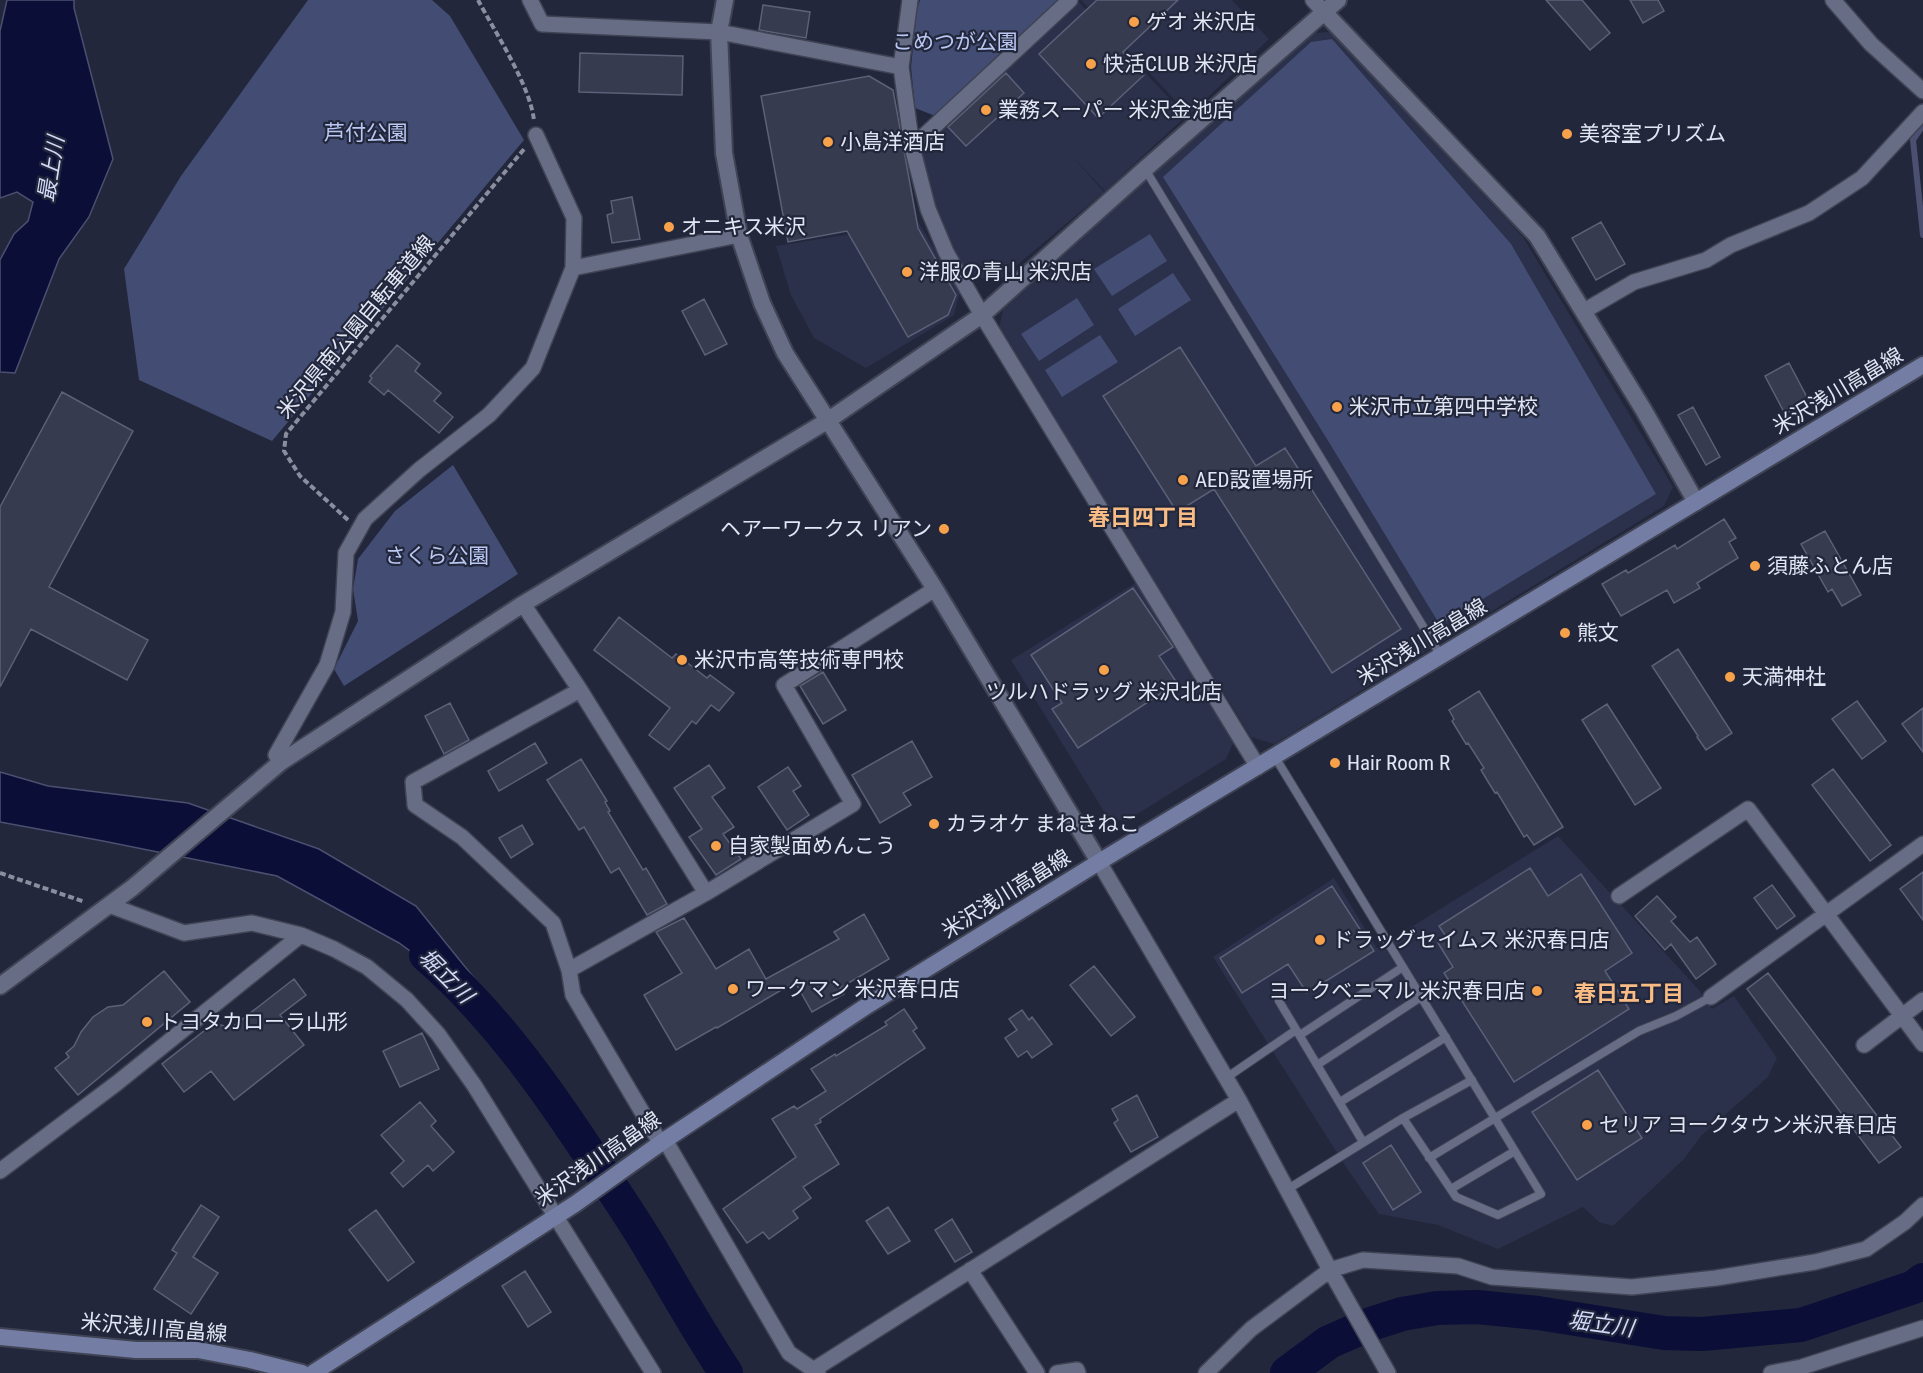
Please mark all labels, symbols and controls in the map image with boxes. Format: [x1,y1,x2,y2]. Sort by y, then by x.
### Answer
place label: ゲオ 米沢店 [1146,10,1256,34]
marker: ゲオ 米沢店 [1127,15,1141,29]
park label: こめつが公園 [892,30,1018,54]
place label: 快活CLUB 米沢店 [1103,52,1257,76]
marker: 快活CLUB 米沢店 [1084,57,1098,71]
place label: 業務スーパー 米沢金池店 [998,98,1234,122]
marker: 業務スーパー 米沢金池店 [979,103,993,117]
park label: 芦付公園 [324,121,408,145]
place label: 美容室プリズム [1579,122,1726,146]
marker: 美容室プリズム [1560,127,1574,141]
place label: 小島洋酒店 [840,130,945,154]
water label: 最上川 [33,132,69,204]
marker: 小島洋酒店 [821,135,835,149]
place label: オニキス米沢 [681,215,806,239]
marker: オニキス米沢 [662,220,676,234]
street label: 米沢県南公園自転車道線 [273,231,439,423]
place label: 洋服の青山 米沢店 [919,260,1092,284]
marker: 洋服の青山 米沢店 [900,265,914,279]
street label: 米沢浅川高畠線 [1769,343,1907,439]
place label: 米沢市立第四中学校 [1349,395,1538,419]
marker: 米沢市立第四中学校 [1330,400,1344,414]
place label: AED設置場所 [1195,468,1314,492]
marker: AED設置場所 [1176,473,1190,487]
district label: 春日四丁目 [1088,505,1198,530]
place label: ヘアーワークス リアン [720,517,932,541]
marker: ヘアーワークス リアン [937,522,951,536]
park label: さくら公園 [385,544,490,568]
place label: 須藤ふとん店 [1767,554,1893,578]
marker: 須藤ふとん店 [1748,559,1762,573]
street label: 米沢浅川高畠線 [1353,594,1491,690]
place label: 熊文 [1577,621,1619,645]
marker: 熊文 [1558,626,1572,640]
place label: 米沢市高等技術専門校 [694,648,904,672]
marker: 米沢市高等技術専門校 [675,653,689,667]
marker: ツルハドラッグ 米沢北店 [1097,663,1111,677]
place label: 天満神社 [1742,665,1826,689]
marker: 天満神社 [1723,670,1737,684]
place label: ツルハドラッグ 米沢北店 [986,680,1222,704]
place label: Hair Room R [1347,751,1450,775]
marker: Hair Room R [1328,756,1342,770]
place label: カラオケ まねきねこ [946,812,1140,836]
marker: カラオケ まねきねこ [927,817,941,831]
place label: 自家製面めんこう [728,834,896,858]
marker: 自家製面めんこう [709,839,723,853]
street label: 米沢浅川高畠線 [937,845,1075,943]
place label: ドラッグセイムス 米沢春日店 [1332,928,1609,952]
marker: ドラッグセイムス 米沢春日店 [1313,933,1327,947]
water label: 堀立川 [414,944,480,1010]
place label: ワークマン 米沢春日店 [745,977,960,1001]
place label: ヨークベニマル 米沢春日店 [1268,979,1525,1003]
district label: 春日五丁目 [1574,981,1684,1006]
marker: ワークマン 米沢春日店 [726,982,740,996]
marker: ヨークベニマル 米沢春日店 [1530,984,1544,998]
place label: トヨタカローラ山形 [159,1010,348,1034]
marker: トヨタカローラ山形 [140,1015,154,1029]
street label: 米沢浅川高畠線 [531,1107,665,1211]
place label: セリア ヨークタウン米沢春日店 [1599,1113,1897,1137]
marker: セリア ヨークタウン米沢春日店 [1580,1118,1594,1132]
water label: 堀立川 [1567,1307,1637,1341]
street label: 米沢浅川高畠線 [80,1310,228,1346]

